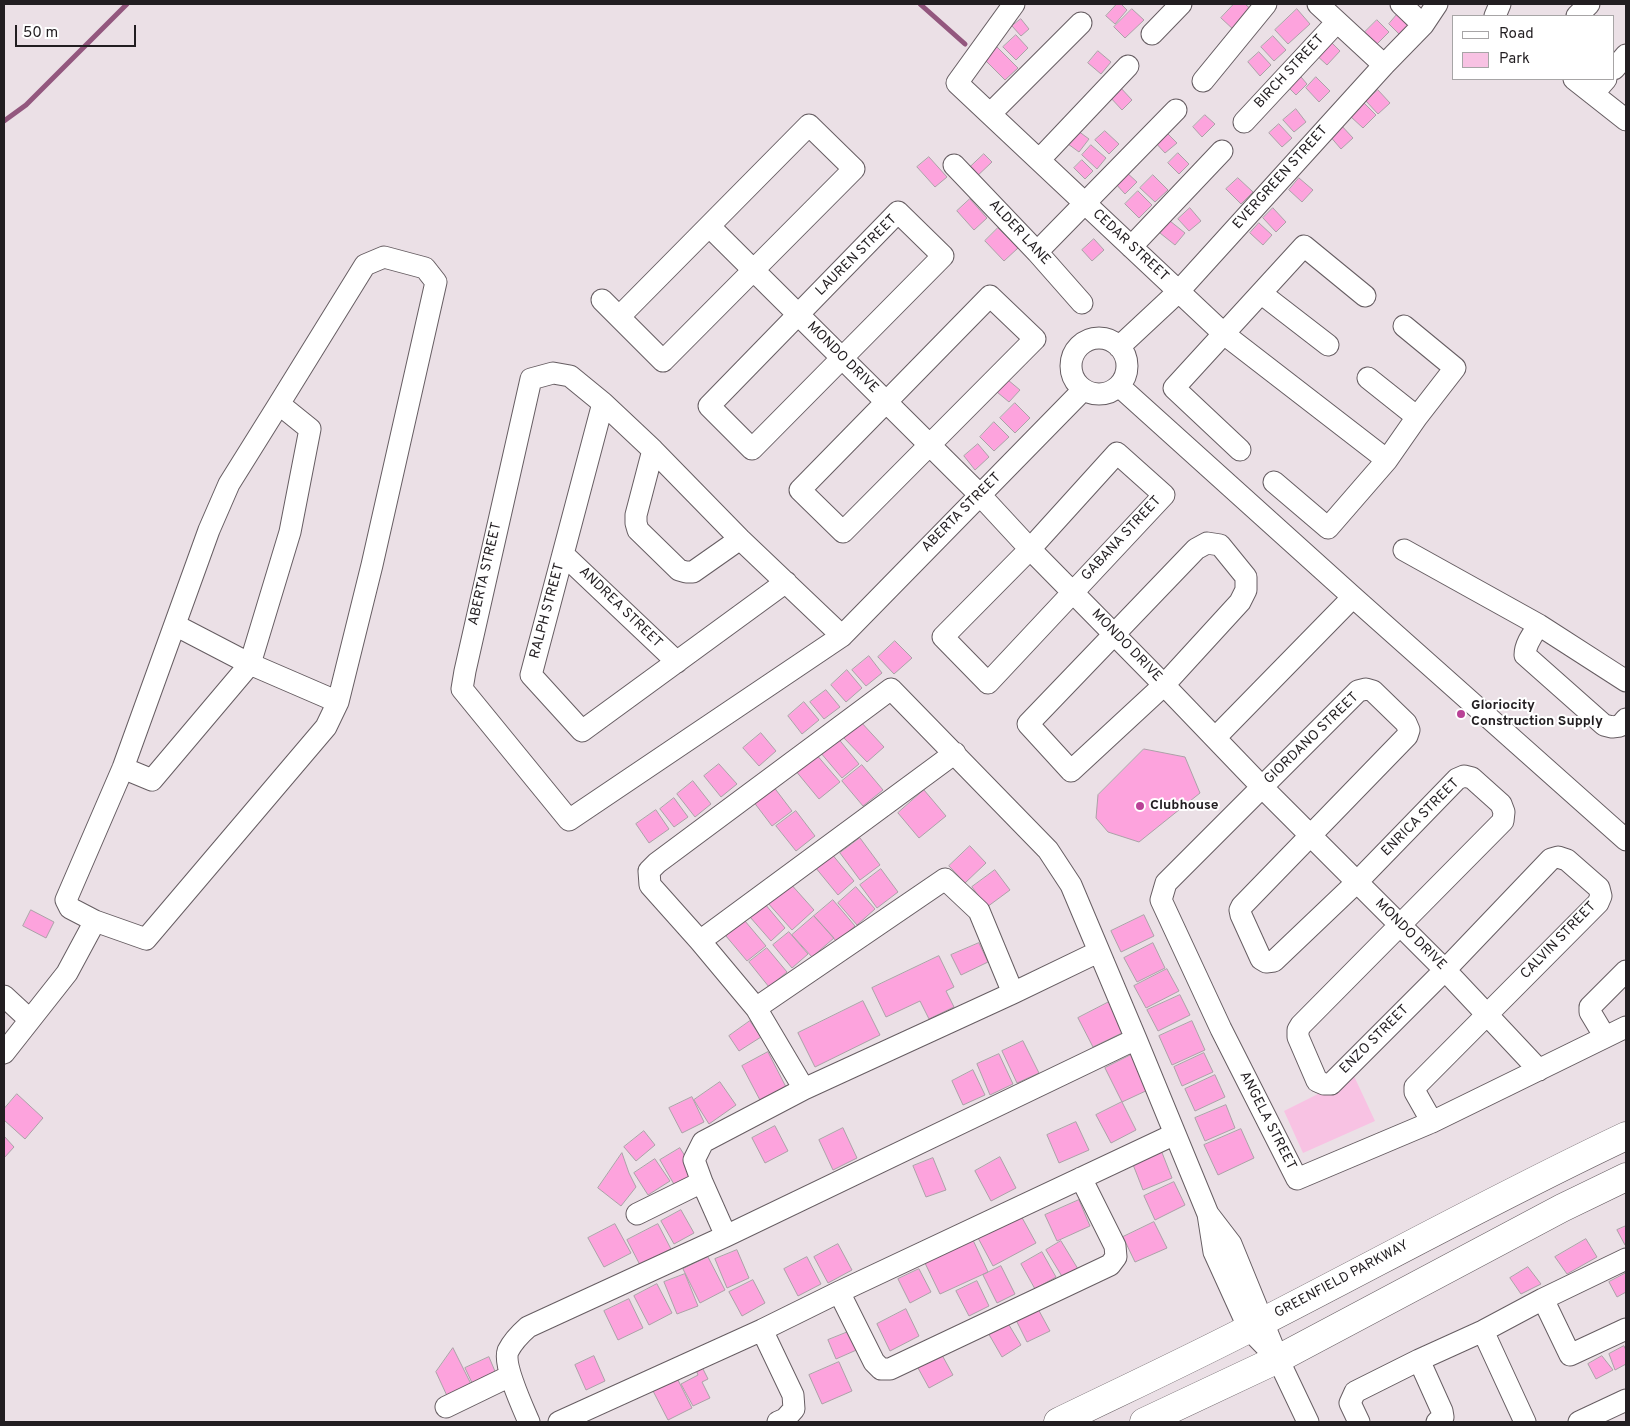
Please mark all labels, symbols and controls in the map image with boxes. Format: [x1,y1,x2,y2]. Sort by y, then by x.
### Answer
scale bar [18,15,139,47]
legend [1452,15,1615,80]
text: 50 m [23,24,58,43]
text: Road [1499,25,1534,44]
street label: BIRCH STREET [1252,32,1328,112]
text: Park [1499,50,1530,69]
street label: EVERGREEN STREET [1230,123,1332,233]
street label: ALDER LANE [985,197,1053,269]
street label: CEDAR STREET [1088,206,1172,286]
street label: LAUREN STREET [813,212,901,300]
street label: MONDO DRIVE [803,319,881,397]
street label: ABERTA STREET [919,470,1005,556]
street label: GABANA STREET [1079,493,1165,585]
street label: ABERTA STREET [466,521,506,627]
street label: RALPH STREET [527,561,569,661]
street label: ANDREA STREET [575,564,665,652]
street label: MONDO DRIVE [1087,606,1165,686]
street label: GIORDANO STREET [1261,690,1363,788]
place label: Gloriocity Construction Supply [1471,698,1603,730]
marker: Gloriocity Construction Supply [1455,708,1467,720]
street label: ENRICA STREET [1379,776,1463,860]
place label: Clubhouse [1150,798,1219,814]
marker: Clubhouse [1134,800,1146,812]
street label: MONDO DRIVE [1371,896,1449,974]
street label: CALVIN STREET [1518,899,1600,983]
street label: ENZO STREET [1337,1002,1413,1078]
street label: ANGELA STREET [1235,1069,1299,1173]
street label: GREENFIELD PARKWAY [1272,1237,1412,1323]

